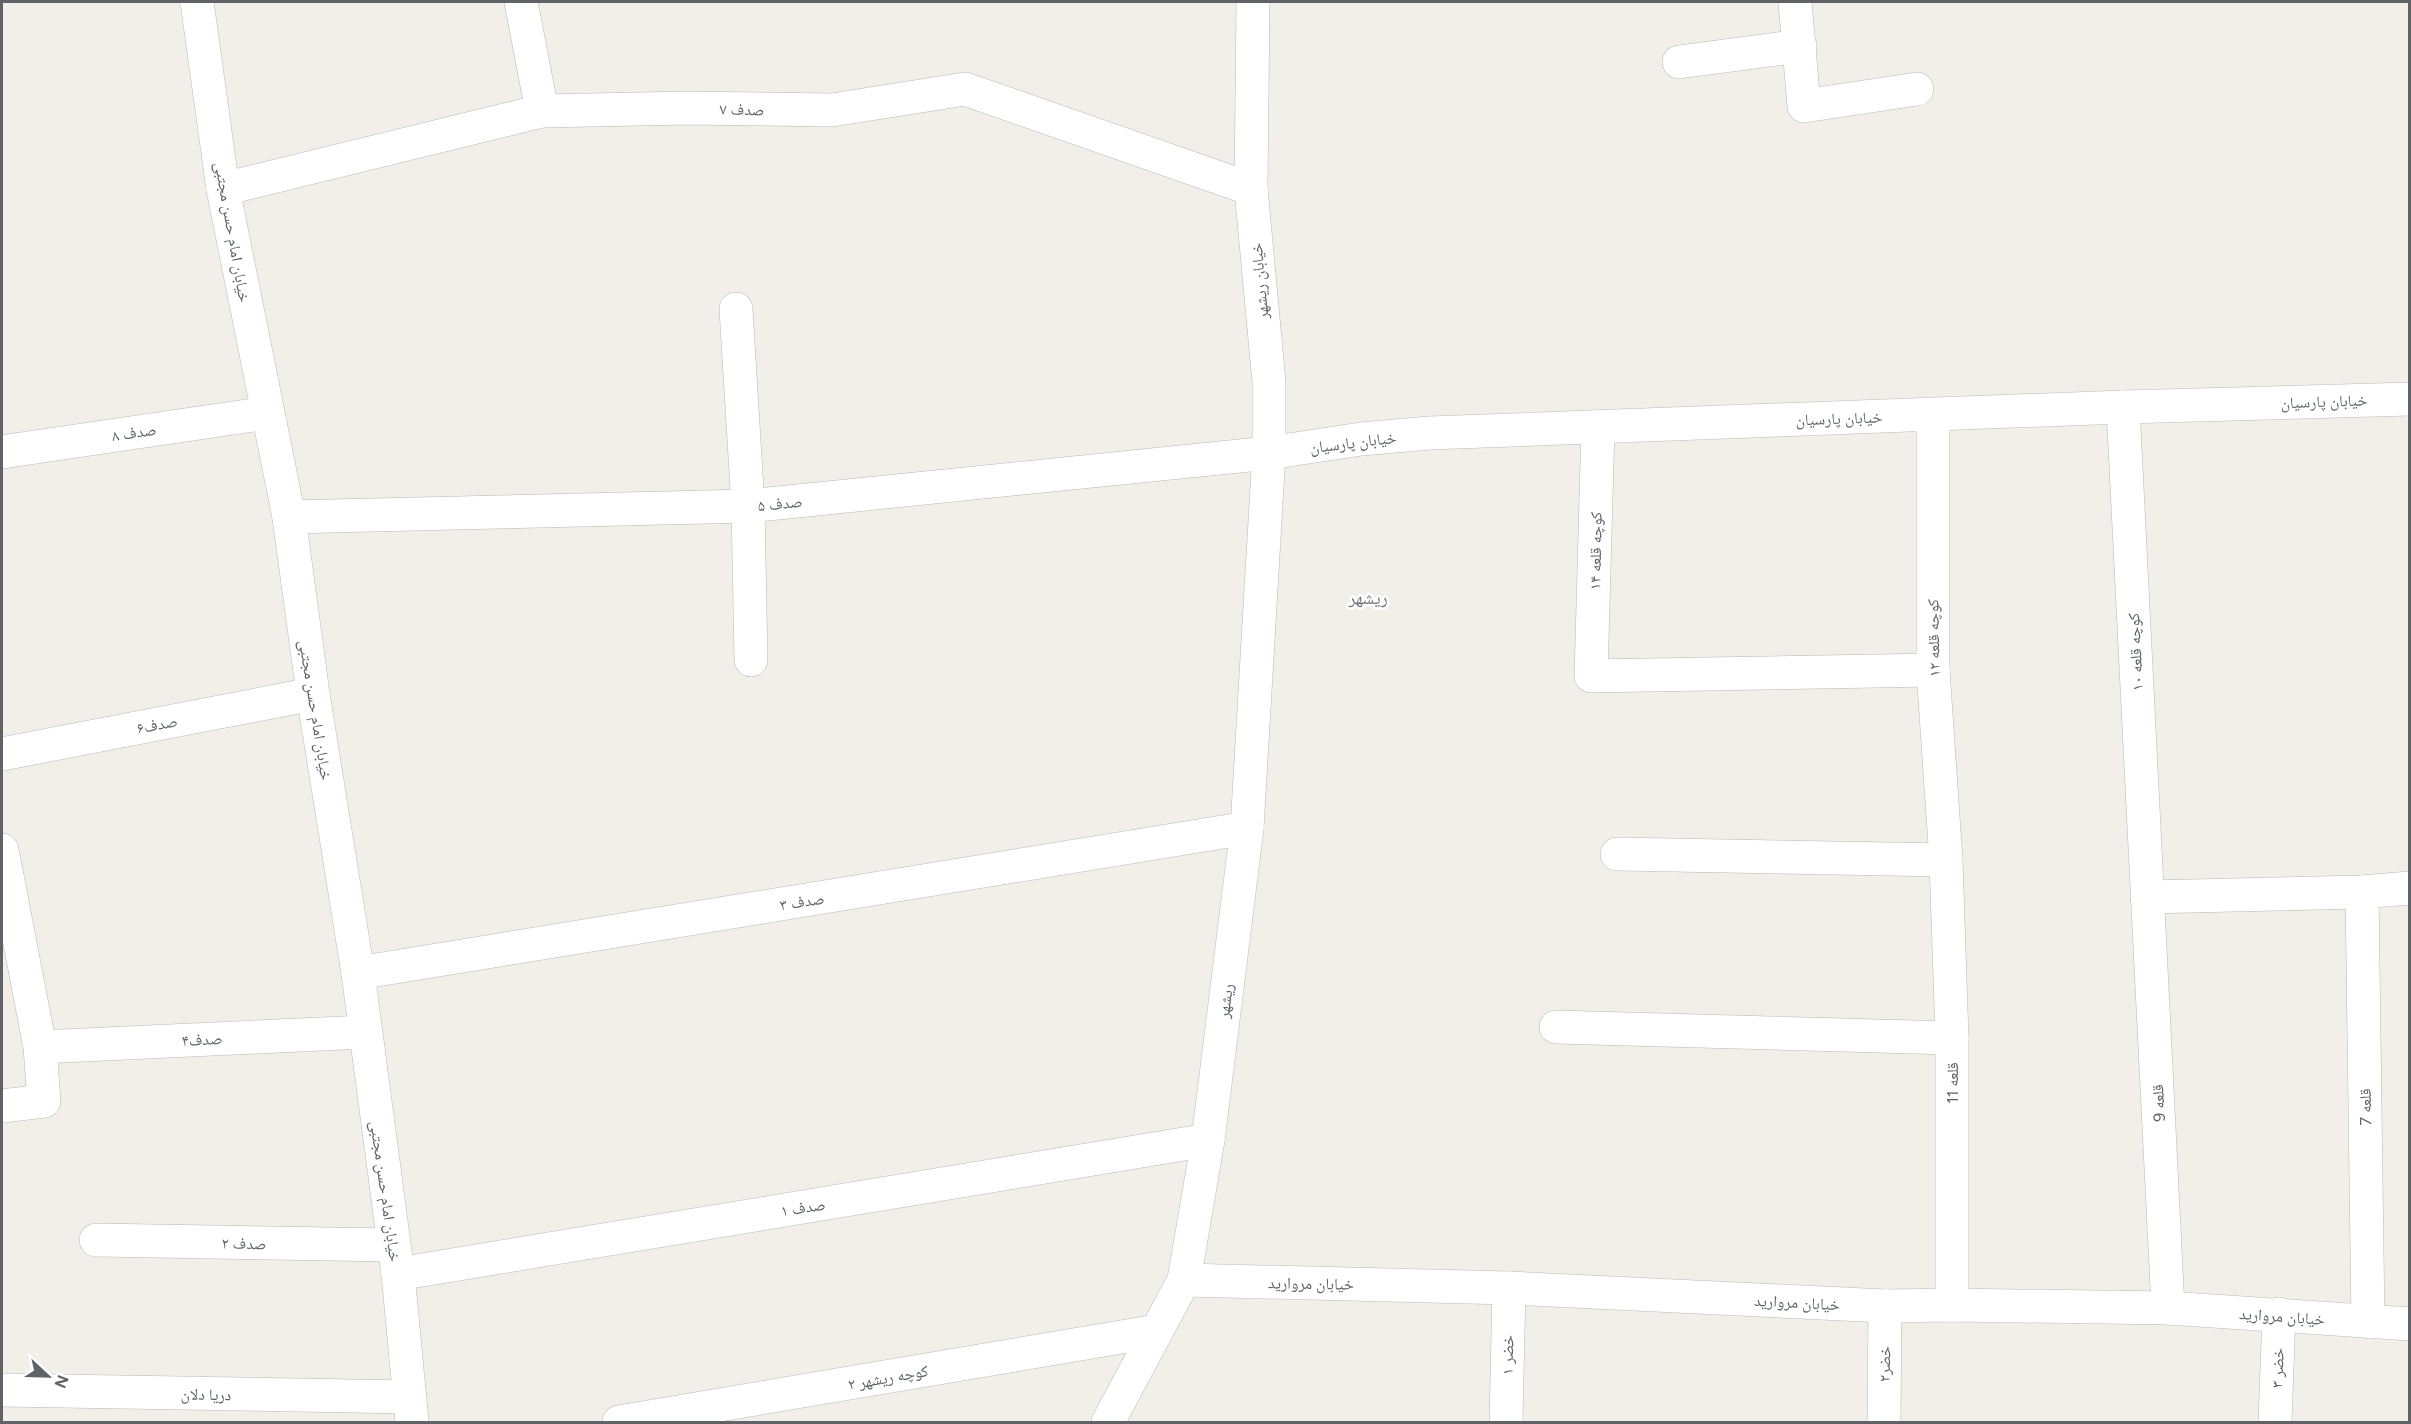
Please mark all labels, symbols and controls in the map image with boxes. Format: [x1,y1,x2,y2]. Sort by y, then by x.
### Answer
street label: صدف ۷ [719,100,765,119]
street label: خیابان امام حسن مجتبی [210,160,254,304]
street label: خیابان ریشهر [1247,242,1273,321]
street label: خیابان پارسیان [2280,390,2368,414]
street label: خیابان پارسیان [1795,407,1883,431]
street label: صدف ۸ [110,420,158,445]
street label: خیابان پارسیان [1309,428,1398,458]
street label: صدف ۵ [757,492,803,515]
street label: کوچه قلعه ۱۴ [1585,511,1606,590]
district label: ریشهر [1347,587,1388,609]
street label: کوچه قلعه ۱۲ [1923,598,1944,677]
street label: کوچه قلعه ۱۰ [2124,612,2147,692]
street label: خیابان امام حسن مجتبی [294,638,336,782]
street label: صدف۶ [135,711,179,738]
street label: صدف ۳ [778,889,826,914]
street label: ریشهر [1214,983,1237,1021]
street label: صدف۴ [181,1029,223,1050]
street label: قلعه 11 [1943,1062,1962,1104]
street label: قلعه 9 [2148,1084,2169,1122]
street label: قلعه 7 [2356,1088,2375,1126]
street label: خیابان امام حسن مجتبی [365,1119,405,1263]
street label: صدف ۱ [779,1195,827,1220]
street label: صدف ۲ [221,1234,267,1253]
street label: خیابان مروارید [1268,1273,1354,1295]
street label: خیابان مروارید [1753,1291,1840,1315]
street label: خیابان مروارید [2238,1304,2326,1330]
street label: خضر ۱ [1498,1335,1517,1375]
north arrow [18,1346,78,1406]
street label: خضر۲ [1875,1346,1894,1382]
street label: خضر ۳ [2267,1348,2288,1388]
street label: کوچه ریشهر ۲ [846,1361,930,1394]
text: N [50,1372,73,1391]
street label: دریا دلان [181,1385,231,1405]

